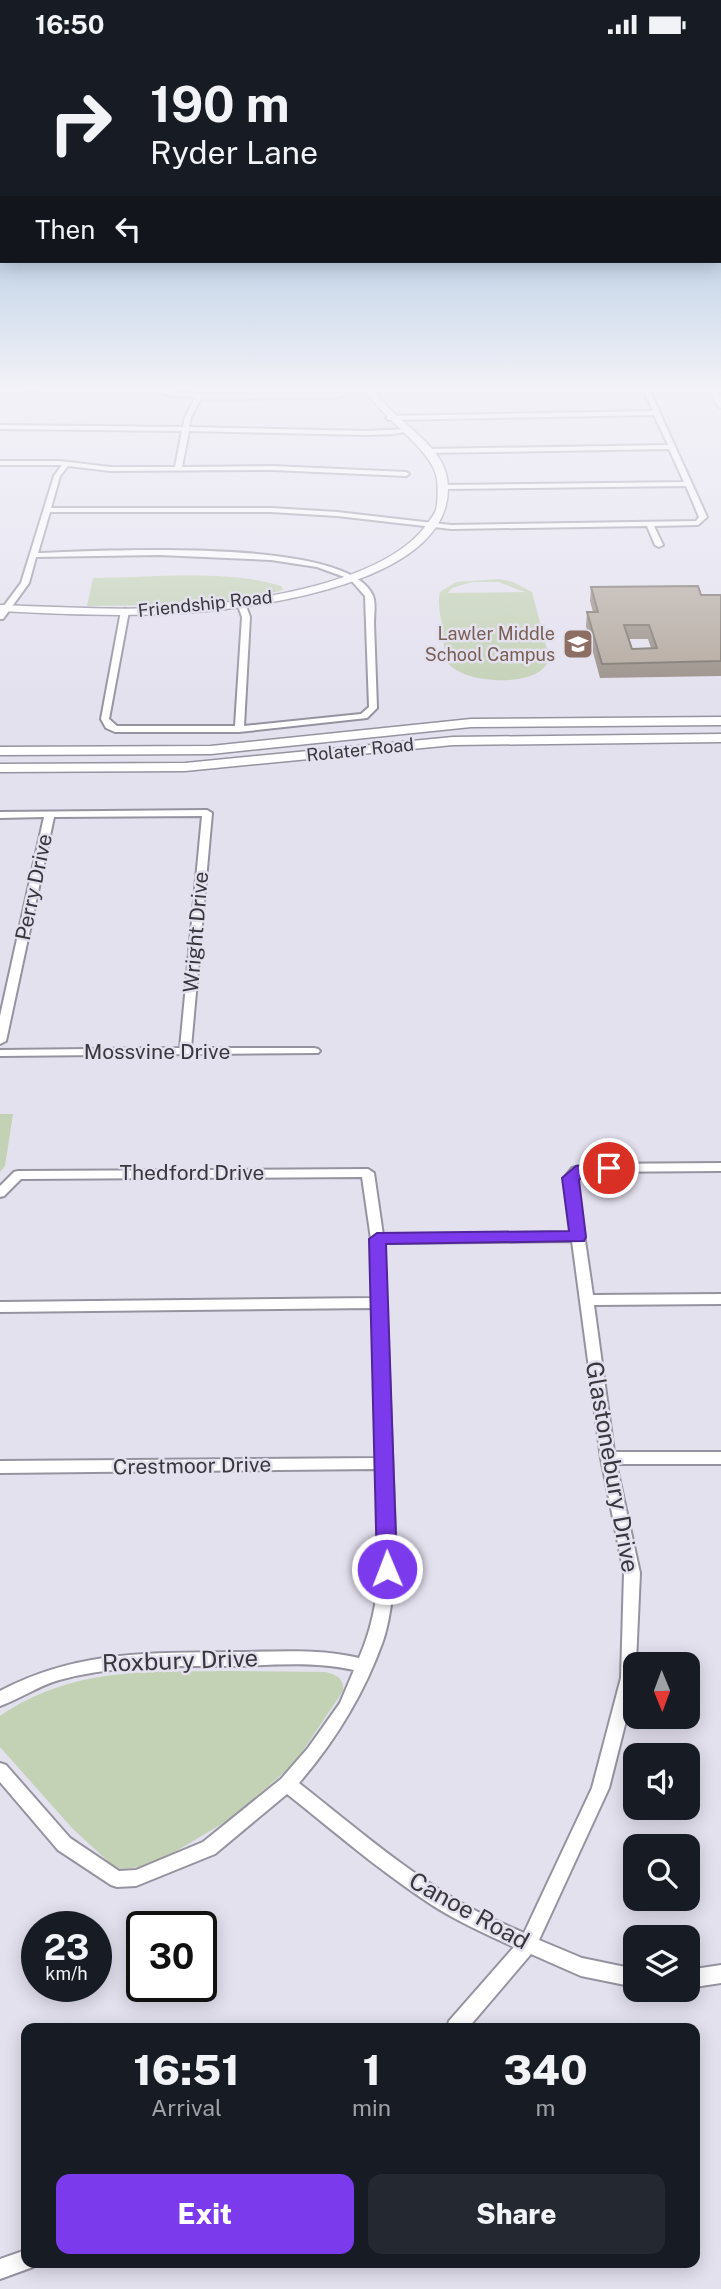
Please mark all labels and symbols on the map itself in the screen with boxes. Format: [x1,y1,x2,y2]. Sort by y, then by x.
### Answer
street label: Friendship Road [137,586,273,621]
place label: Lawler Middle School Campus [425,623,555,665]
school or university icon: Lawler Middle School Campus [561,627,595,661]
street label: Rolater Road [305,733,415,766]
street label: Perry Drive [10,831,57,942]
street label: Wright Drive [178,870,213,994]
street label: Mossvine Drive [84,1039,230,1064]
pin [579,1138,639,1198]
street label: Thedford Drive [120,1160,264,1185]
street label: Glastonebury Drive [581,1359,645,1575]
street label: Crestmoor Drive [113,1452,271,1479]
position arrow [350,1532,424,1606]
street label: Roxbury Drive [101,1643,259,1677]
north arrow [623,1652,700,1729]
street label: Canoe Road [404,1866,535,1955]
speed limit sign: 30 [126,1911,217,2002]

